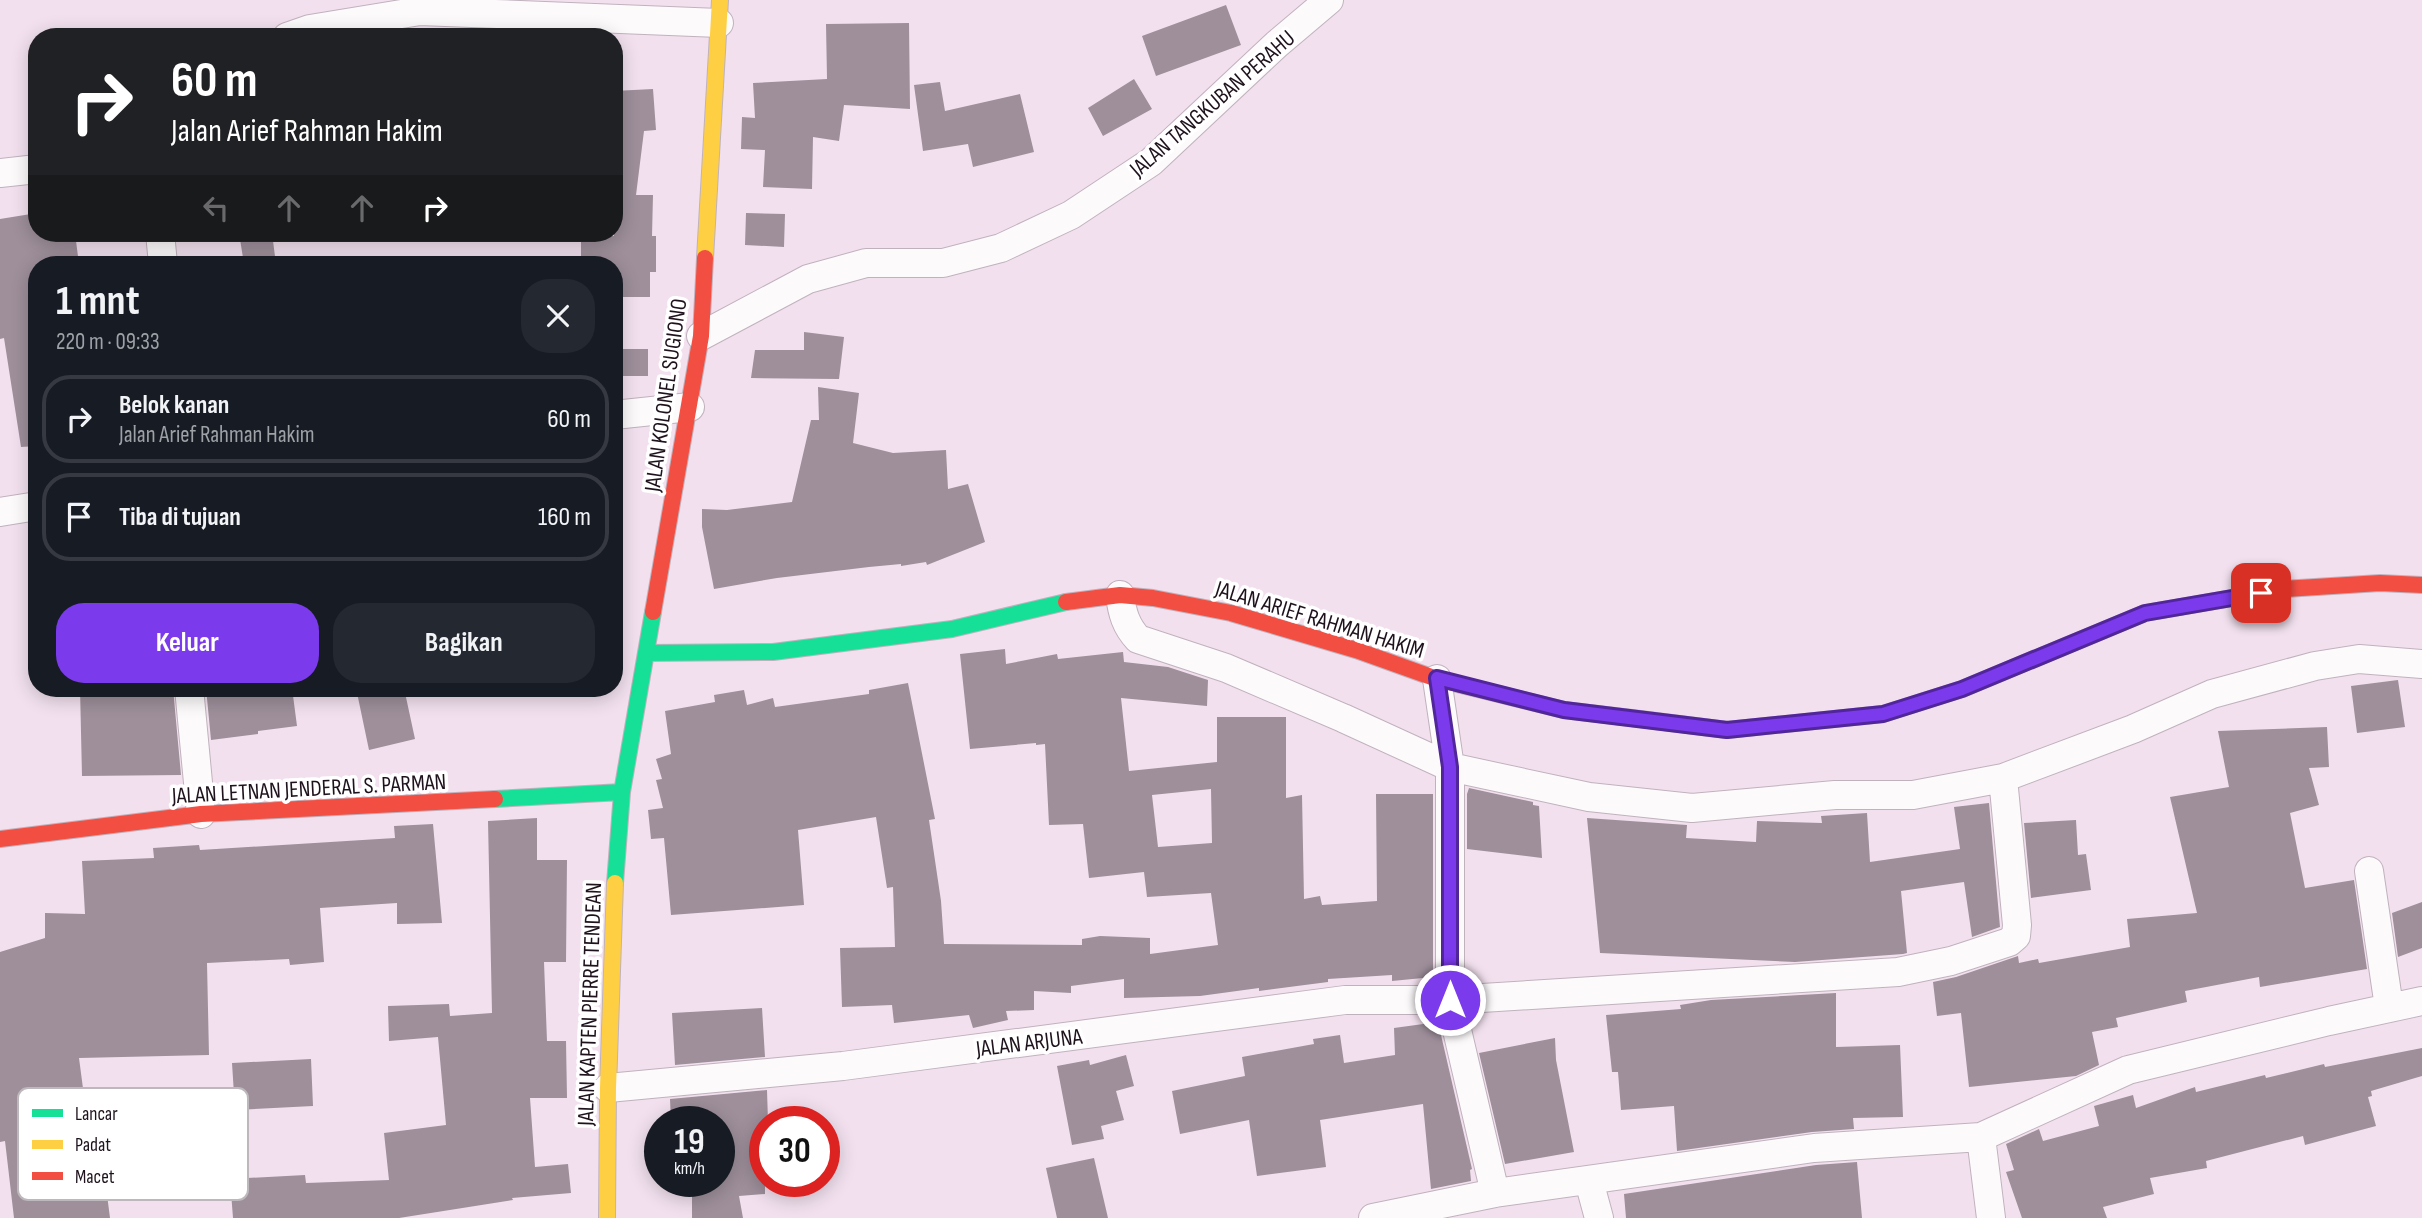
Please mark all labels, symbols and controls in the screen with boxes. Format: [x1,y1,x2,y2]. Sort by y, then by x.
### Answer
street label: JALAN TANGKUBAN PERAHU [1124,24,1301,184]
text: 60 m [171,52,258,111]
icon: right [56,56,147,147]
text: Jalan Arief Rahman Hakim [171,112,443,151]
icon: left [197,189,235,227]
icon: ahead [270,189,308,227]
icon: ahead [343,189,381,227]
icon: right [416,189,454,227]
text: 1 mnt [56,276,140,327]
button: close [521,279,595,353]
street label: JALAN KOLONEL SUGIONO [638,297,693,494]
text: 220 m · 09:33 [56,328,160,356]
text: Belok kanan [119,390,229,421]
icon: right [60,400,98,438]
text: 60 m [547,404,591,435]
text: Jalan Arief Rahman Hakim [119,421,314,449]
icon: arrive [60,498,98,536]
text: Tiba di tujuan [119,502,241,533]
text: 160 m [538,502,591,533]
pin [2231,563,2291,623]
icon: arrive [2242,574,2280,612]
street label: JALAN ARIEF RAHMAN HAKIM [1211,575,1427,665]
button: Keluar [56,603,319,683]
button: Bagikan [333,603,595,683]
street label: JALAN LETNAN JENDERAL S. PARMAN [170,768,447,810]
street label: JALAN KAPTEN PIERRE TENDEAN [572,882,608,1127]
position arrow [1413,963,1487,1037]
street label: JALAN ARJUNA [973,1023,1084,1064]
legend [18,1088,248,1200]
text: Lancar [75,1103,118,1126]
speed limit sign: 30 [749,1106,840,1197]
text: 19 [674,1121,705,1164]
text: Padat [75,1134,111,1157]
text: km/h [674,1158,705,1179]
text: Macet [75,1166,115,1189]

